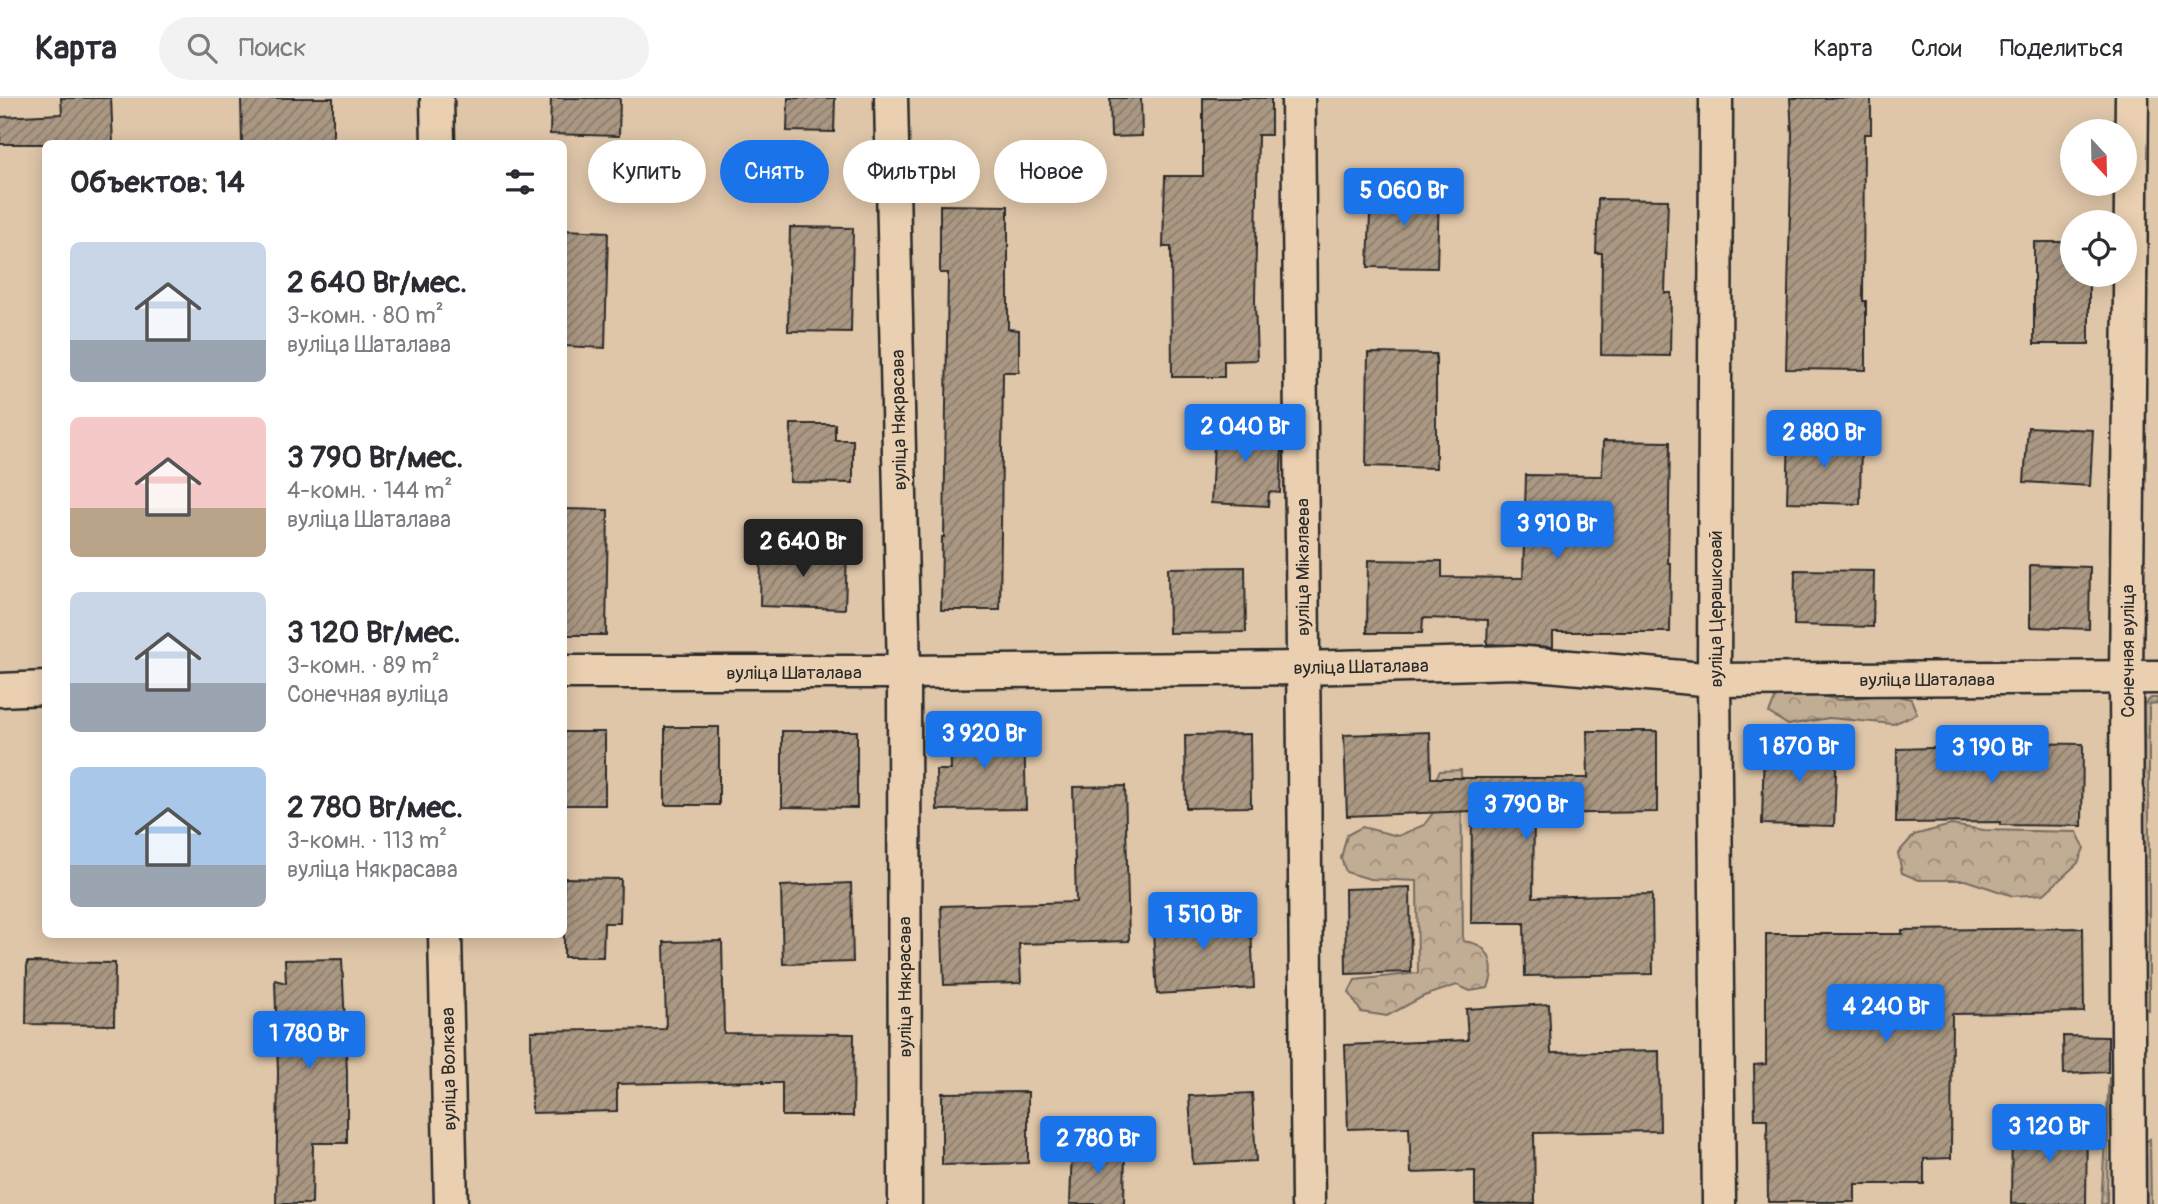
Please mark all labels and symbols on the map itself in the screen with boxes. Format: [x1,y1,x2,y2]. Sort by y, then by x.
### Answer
north arrow [2060,119,2137,196]
pin: 5 060 Br [1332,169,1476,228]
street label: вуліца Някрасава [886,349,912,491]
pin: 2 040 Br [1173,404,1317,464]
pin: 2 880 Br [1752,410,1896,470]
street label: вуліца Мікалаева [1291,498,1315,636]
pin: 3 910 Br [1485,502,1629,561]
pin: 2 640 Br [731,519,875,579]
street label: вуліца Церашковай [1704,530,1728,688]
street label: Сонечная вуліца [2116,584,2140,718]
street label: вуліца Шаталава [1293,654,1429,680]
street label: вуліца Шаталава [726,661,862,685]
street label: вуліца Шаталава [1859,668,1995,692]
pin: 3 920 Br [912,712,1056,771]
pin: 1 870 Br [1727,724,1871,784]
pin: 3 190 Br [1920,726,2064,785]
pin: 3 790 Br [1454,782,1598,842]
pin: 1 510 Br [1131,892,1275,952]
street label: вуліца Някрасава [893,916,917,1057]
pin: 4 240 Br [1814,984,1958,1044]
street label: вуліца Волкава [436,1007,462,1131]
pin: 1 780 Br [237,1012,381,1071]
pin: 3 120 Br [1977,1104,2121,1164]
pin: 2 780 Br [1026,1116,1170,1176]

